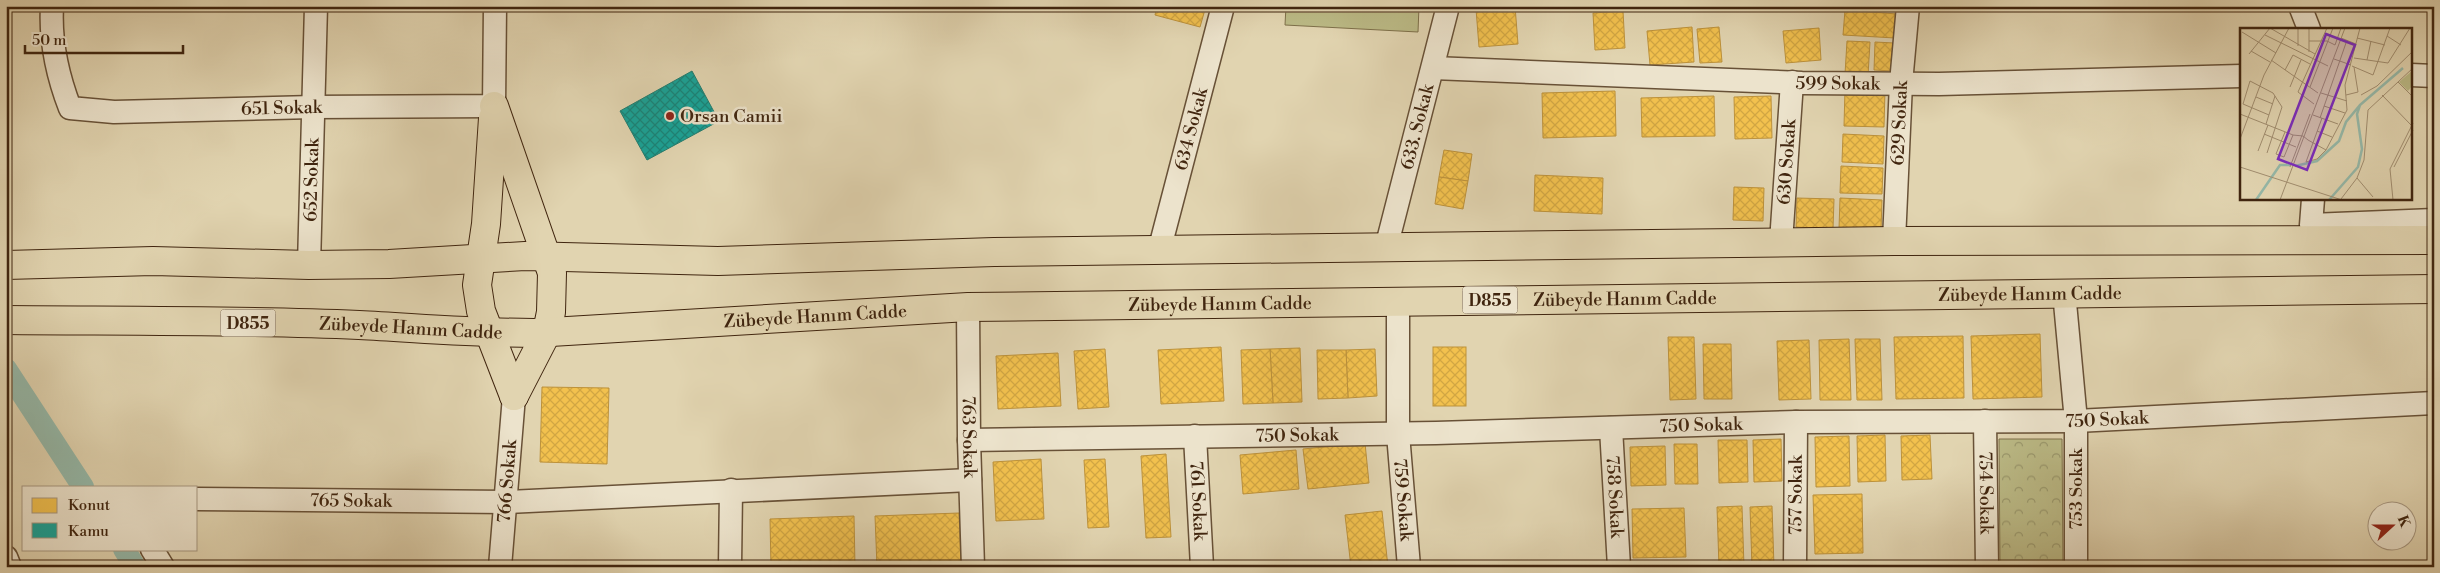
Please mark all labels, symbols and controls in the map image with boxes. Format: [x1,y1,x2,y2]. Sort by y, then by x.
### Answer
scale bar [25,22,182,54]
inset map [2240,28,2412,200]
text: 50 m [32,31,66,50]
street label: 599 Sokak [1795,72,1882,96]
street label: 629 Sokak [1886,79,1913,166]
street label: 633. Sokak [1396,80,1440,172]
street label: 634 Sokak [1170,84,1214,173]
street label: 651 Sokak [241,96,324,121]
place label: Orsan Camii [680,105,782,128]
marker: Orsan Camii [664,110,676,122]
street label: 630 Sokak [1773,117,1801,206]
street label: 652 Sokak [299,136,324,222]
street label: Zübeyde Hanım Cadde [1938,282,2122,307]
road number: D855 [1462,286,1518,314]
street label: Zübeyde Hanım Cadde [1533,287,1717,312]
street label: Zübeyde Hanım Cadde [1128,292,1312,317]
street label: Zübeyde Hanım Cadde [723,300,908,334]
road number: D855 [220,309,276,336]
street label: Zübeyde Hanım Cadde [319,313,503,345]
street label: 763 Sokak [957,396,981,480]
street label: 750 Sokak [2065,406,2151,433]
street label: 750 Sokak [1659,413,1744,438]
street label: 750 Sokak [1255,423,1340,448]
street label: 766 Sokak [493,437,522,524]
street label: 753 Sokak [2065,447,2088,530]
street label: 754 Sokak [1973,452,1998,536]
street label: 757 Sokak [1784,453,1808,535]
street label: 758 Sokak [1601,455,1628,540]
street label: 759 Sokak [1388,458,1418,543]
street label: 761 Sokak [1184,461,1212,543]
legend [22,486,198,550]
street label: 765 Sokak [310,489,394,513]
text: Konut [68,496,111,515]
north arrow [2368,500,2418,550]
text: K [2393,513,2414,531]
text: Kamu [68,522,109,541]

